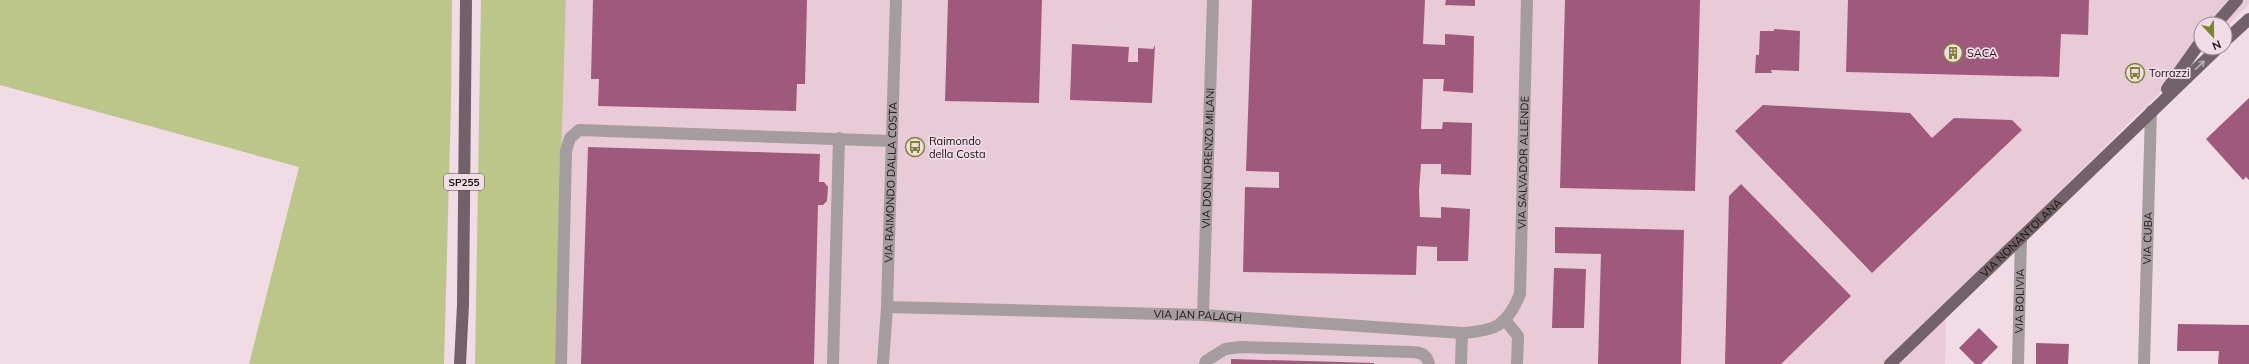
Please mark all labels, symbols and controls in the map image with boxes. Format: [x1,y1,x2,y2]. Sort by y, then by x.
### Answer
north arrow [2193,16,2233,56]
text: N [2210,37,2223,53]
building icon: SACA [1942,42,1964,64]
place label: SACA [1967,46,1997,60]
one-way arrow [2195,61,2205,70]
bus stop icon: Torrazzi [2124,62,2146,84]
place label: Torrazzi [2149,66,2190,80]
street label: VIA DON LORENZO MILANI [1199,87,1217,229]
street label: VIA SALVADOR ALLENDE [1515,96,1532,229]
street label: VIA RAIMONDO DALLA COSTA [881,101,900,263]
place label: Raimondo della Costa [929,134,986,161]
bus stop icon: Raimondo della Costa [904,136,926,158]
road number: SP255 [444,174,484,190]
street label: VIA NONANTOLANA [1977,195,2065,280]
street label: VIA CUBA [2140,212,2155,265]
street label: VIA BOLIVIA [2012,268,2027,334]
street label: VIA JAN PALACH [1153,307,1243,325]

